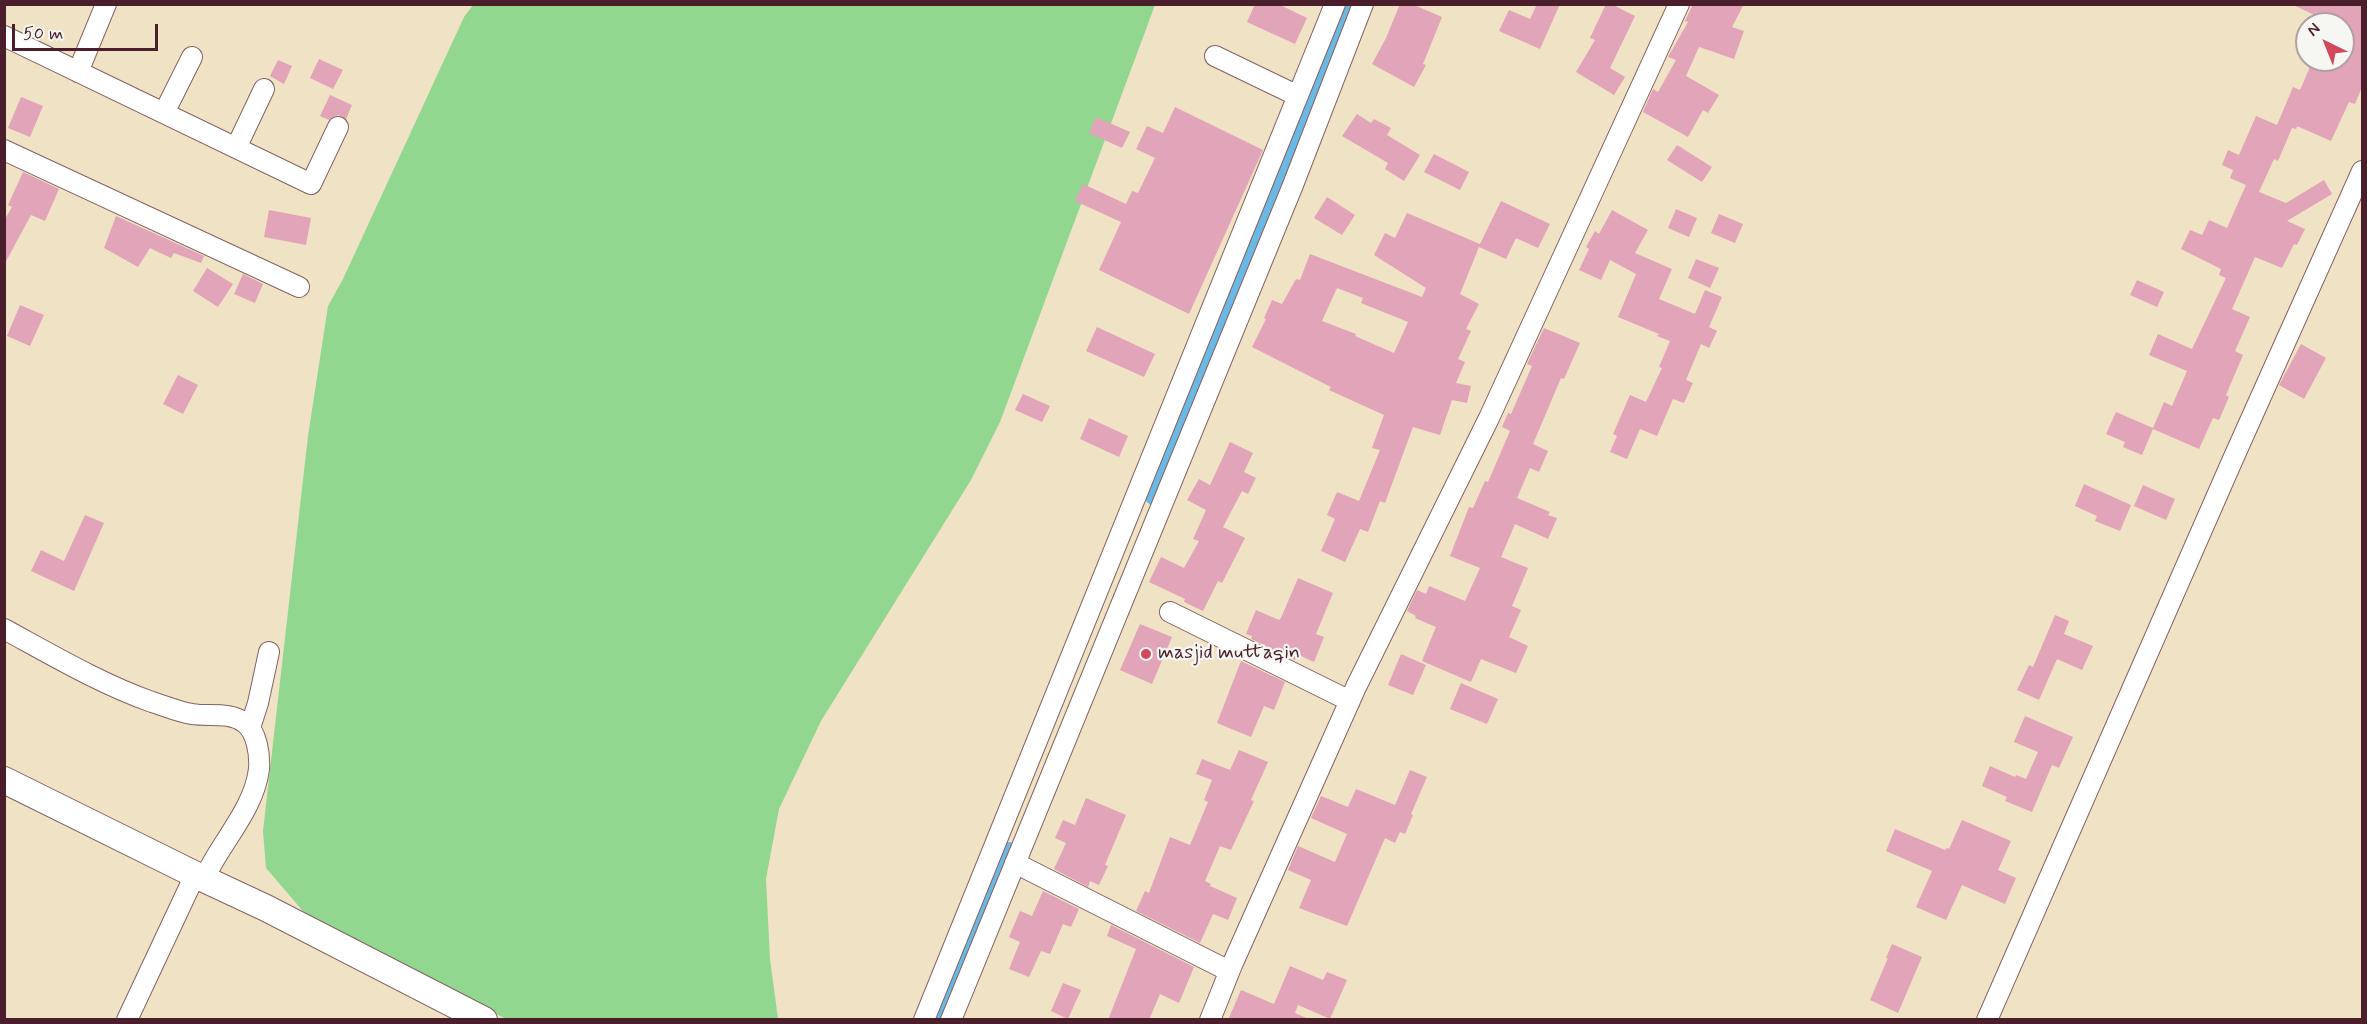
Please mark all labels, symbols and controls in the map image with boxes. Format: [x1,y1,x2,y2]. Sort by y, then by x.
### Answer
scale bar [15,12,160,50]
north arrow [2295,12,2355,72]
text: N [2303,19,2325,41]
text: 50 m [23,22,63,46]
place label: masjid muttaqin [1158,642,1300,666]
marker: masjid muttaqin [1139,647,1153,661]

